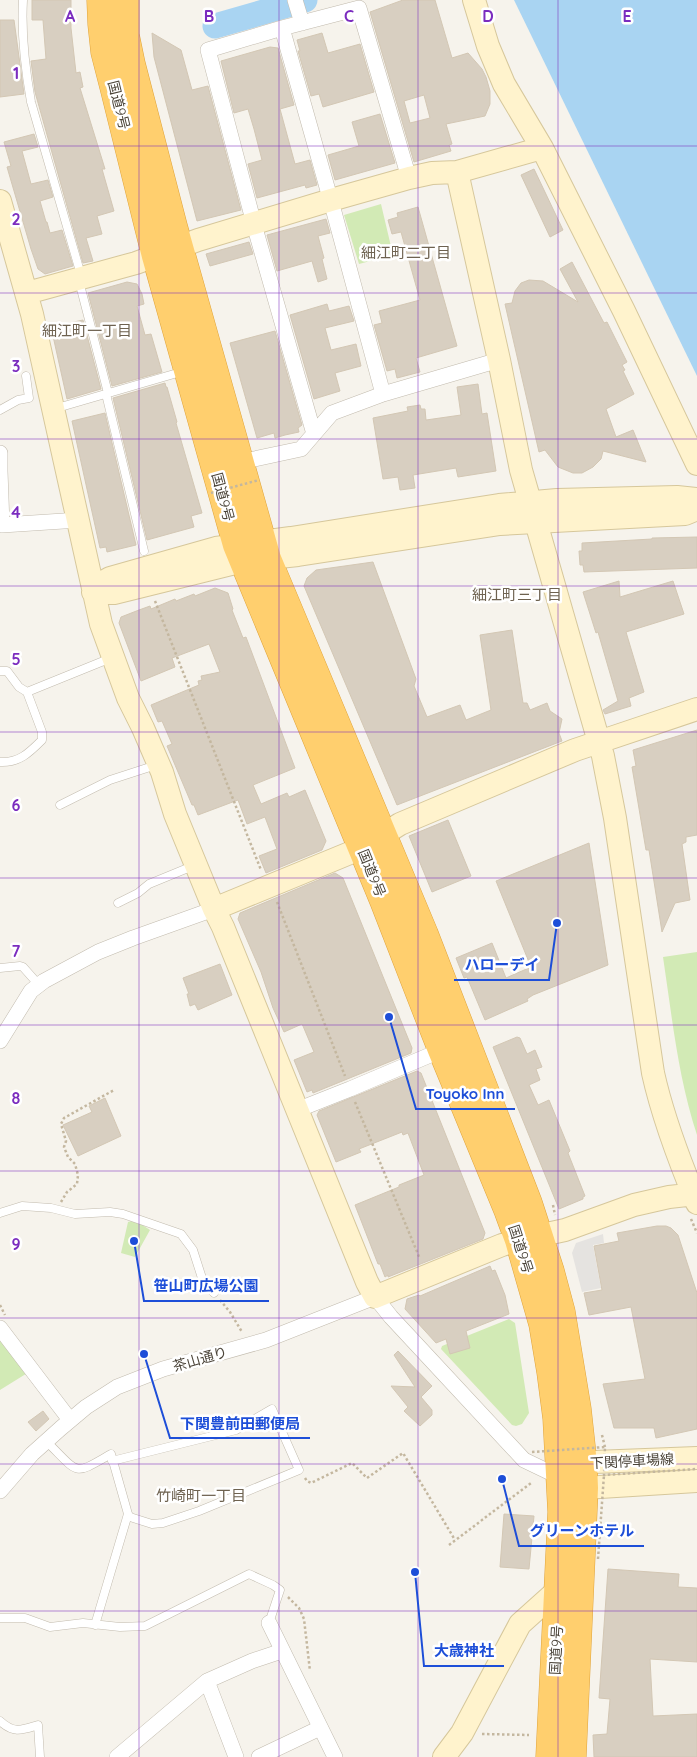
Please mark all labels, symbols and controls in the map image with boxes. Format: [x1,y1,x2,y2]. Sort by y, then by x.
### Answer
text: A [65,6,76,26]
text: B [204,6,214,26]
text: C [344,6,354,26]
text: D [482,6,494,26]
text: E [622,6,632,26]
text: 1 [13,63,19,83]
street label: 国道9号 [104,79,134,131]
text: 2 [11,209,21,229]
district label: 細江町二丁目 [361,243,451,262]
district label: 細江町一丁目 [42,321,132,340]
text: 3 [12,356,20,376]
street label: 国道9号 [208,471,238,523]
text: 4 [11,502,21,522]
district label: 細江町三丁目 [472,585,562,604]
text: 5 [11,649,21,669]
text: 6 [12,795,21,815]
street label: 国道9号 [354,847,390,899]
text: 7 [12,941,21,961]
callout: ハローデイ [454,950,549,980]
text: ハローデイ [464,955,540,974]
callout: Toyoko Inn [416,1079,515,1109]
text: Toyoko Inn [426,1084,504,1103]
text: 8 [12,1088,21,1108]
street label: 国道9号 [505,1223,537,1275]
text: 9 [11,1234,21,1254]
callout: 笹山町広場公園 [144,1271,269,1301]
text: 笹山町広場公園 [153,1276,259,1295]
street label: 茶山通り [171,1343,229,1375]
callout: 下関豊前田郵便局 [170,1408,310,1438]
text: 下関豊前田郵便局 [180,1414,300,1433]
street label: 下関停車場線 [590,1450,674,1472]
district label: 竹崎町一丁目 [156,1486,246,1505]
callout: グリーンホテル [519,1516,644,1546]
text: グリーンホテル [530,1521,634,1540]
street label: 国道9号 [546,1625,566,1675]
callout: 大歳神社 [424,1636,504,1666]
text: 大歳神社 [434,1641,494,1660]

